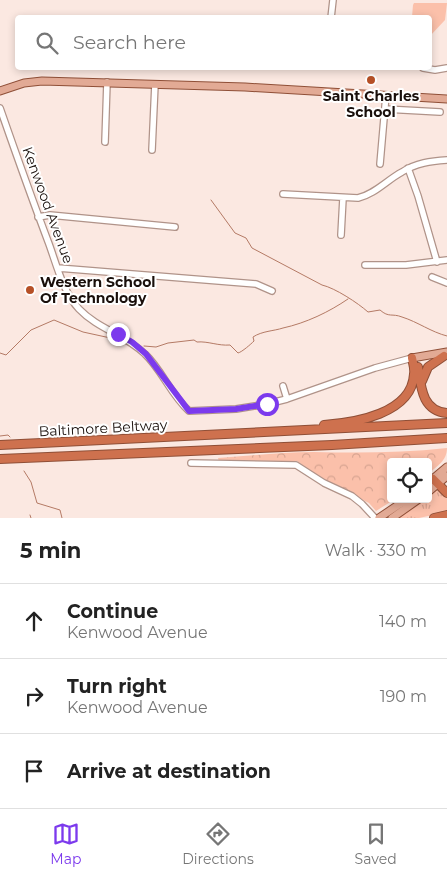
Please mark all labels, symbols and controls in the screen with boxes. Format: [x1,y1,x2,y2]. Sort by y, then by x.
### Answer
search box [15,15,432,70]
icon: search [33,29,61,57]
text: Search here [73,31,186,54]
marker: Saint Charles School [365,74,377,86]
place label: Saint Charles School [323,87,420,121]
street label: Kenwood Avenue [19,144,77,266]
place label: Western School Of Technology [40,273,156,307]
marker: Western School Of Technology [24,284,36,296]
route end [107,323,130,346]
route start [256,393,279,416]
street label: Baltimore Beltway [38,416,168,440]
map controls [387,458,432,503]
button: locate [387,458,432,503]
text: 5 min [20,538,81,563]
text: Walk · 330 m [325,541,427,560]
text: Continue [67,600,158,623]
icon: ahead [20,607,48,635]
text: 140 m [379,612,427,631]
text: Kenwood Avenue [67,623,208,642]
text: Turn right [67,675,167,698]
icon: right [20,682,48,710]
text: 190 m [380,687,427,706]
text: Kenwood Avenue [67,698,208,717]
icon: arrive [20,757,48,785]
text: Arrive at destination [67,760,271,783]
tab: Map [50,820,81,868]
tab: Directions [182,820,254,868]
tab: Saved [355,820,397,868]

